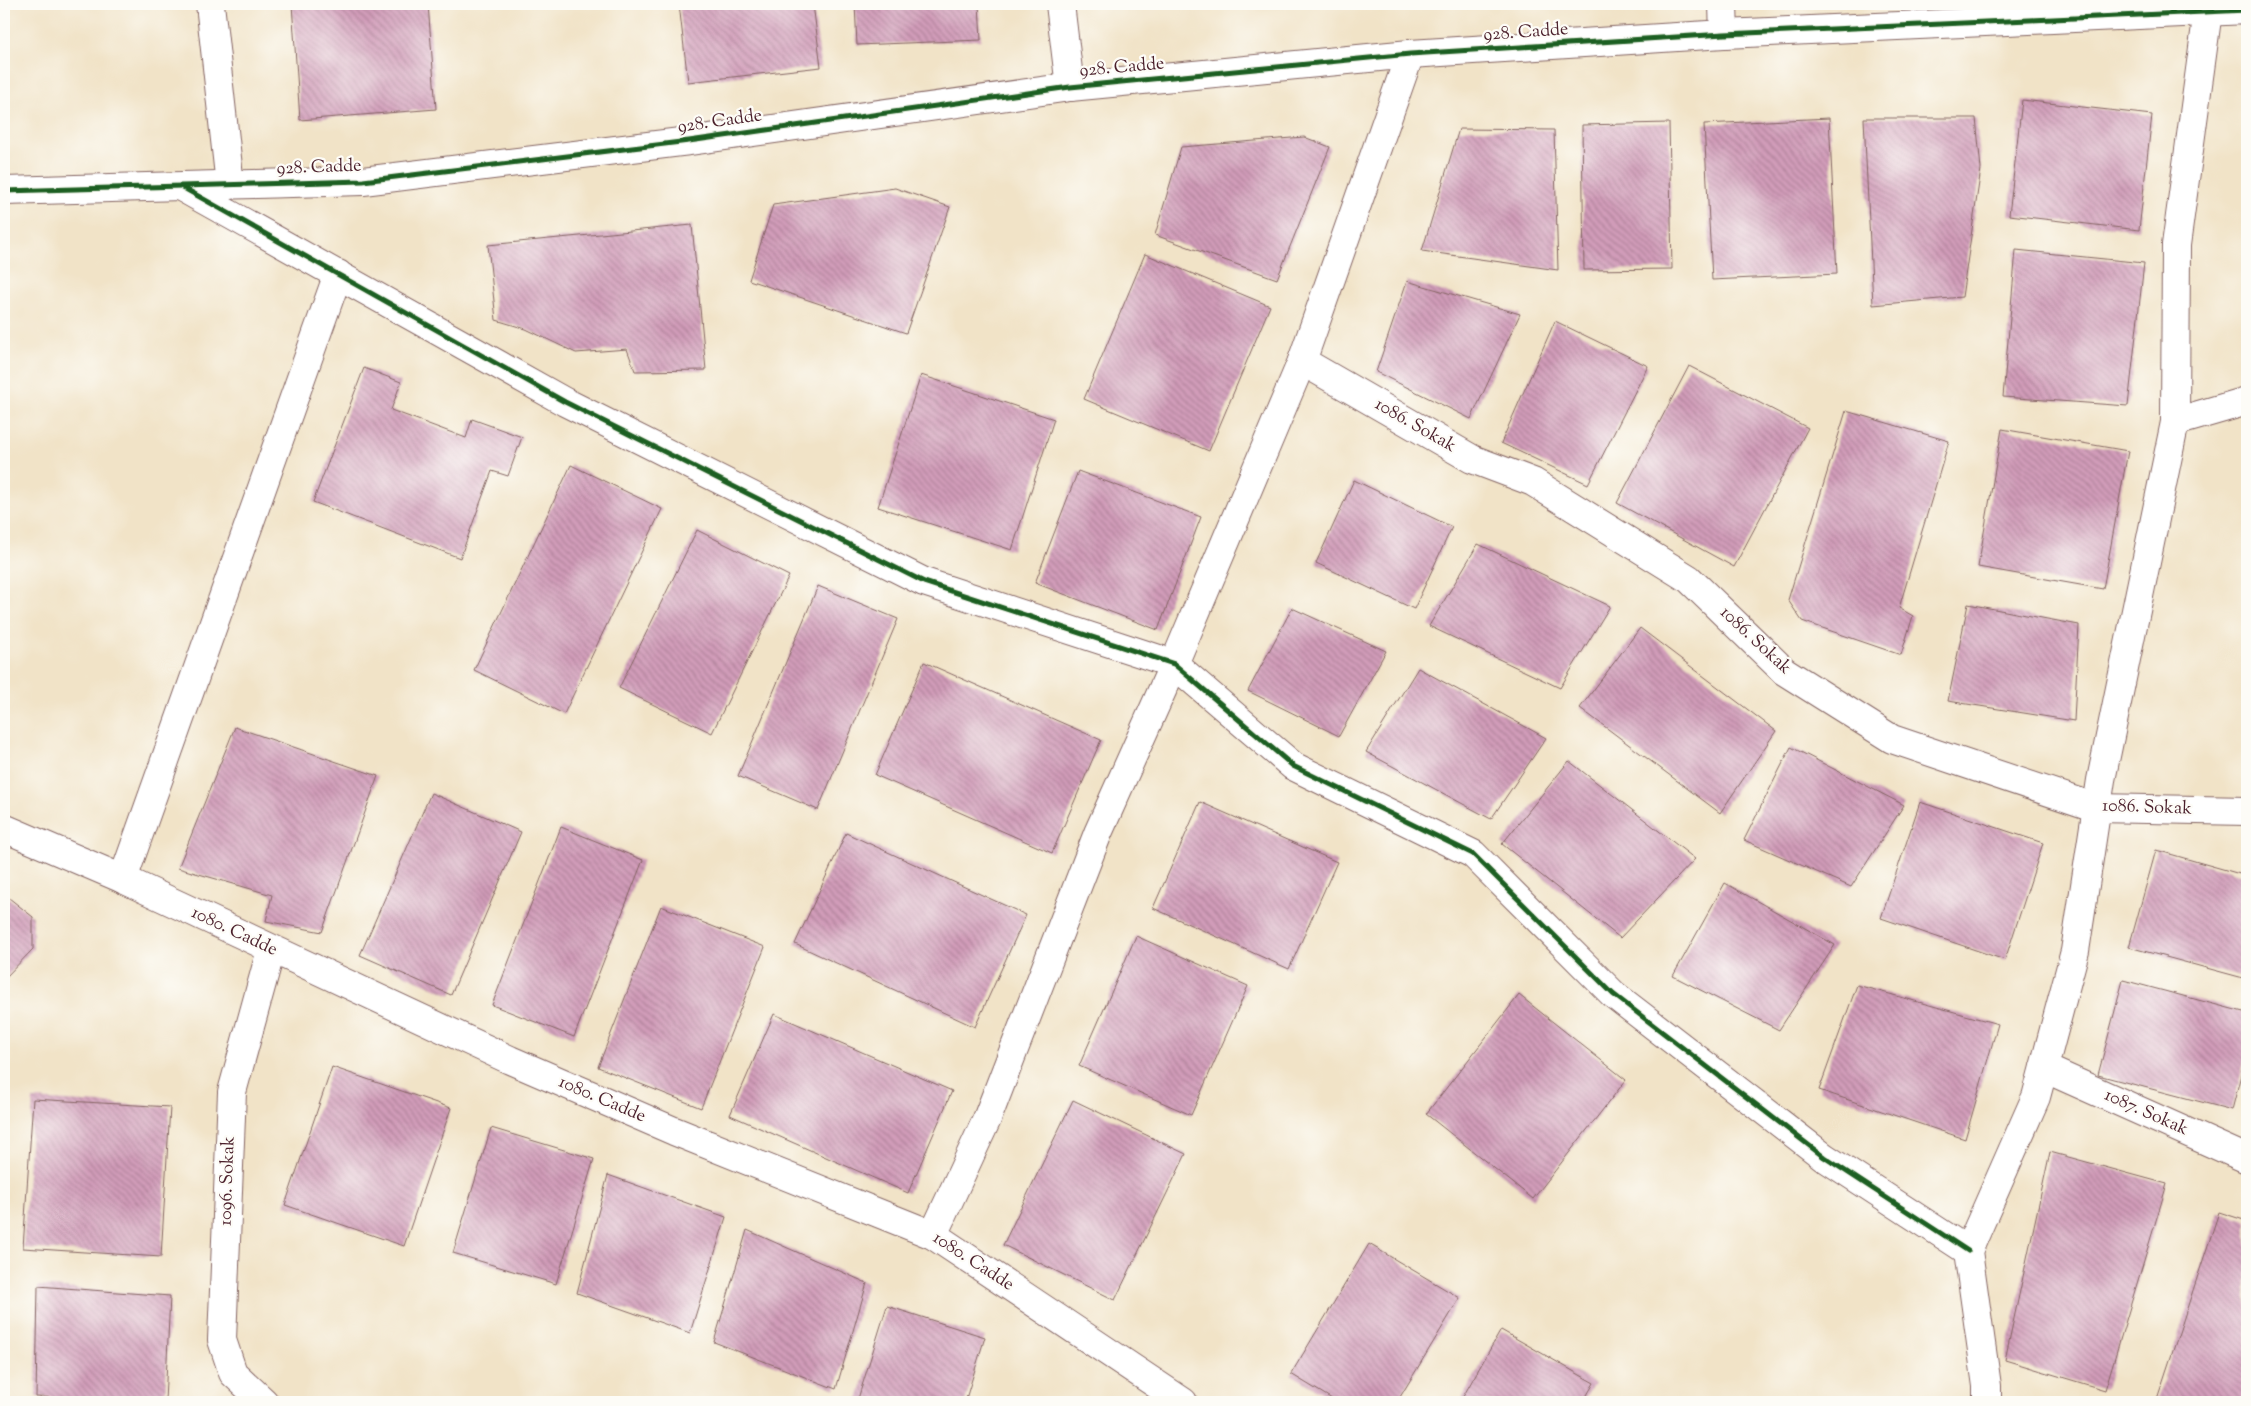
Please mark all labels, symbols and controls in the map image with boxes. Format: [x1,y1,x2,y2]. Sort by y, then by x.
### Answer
street label: 928. Cadde [1483,17,1569,49]
street label: 928. Cadde [1079,51,1165,85]
street label: 928. Cadde [676,103,764,141]
street label: 928. Cadde [276,154,362,182]
street label: 1086. Sokak [1370,392,1461,460]
street label: 1086. Sokak [1713,601,1797,681]
street label: 1086. Sokak [2102,793,2193,823]
street label: 1080. Cadde [187,901,281,963]
street label: 1080. Cadde [554,1070,650,1130]
street label: 1087. Sokak [2100,1083,2192,1143]
street label: 1096. Sokak [213,1136,243,1226]
street label: 1080. Cadde [927,1226,1019,1298]

